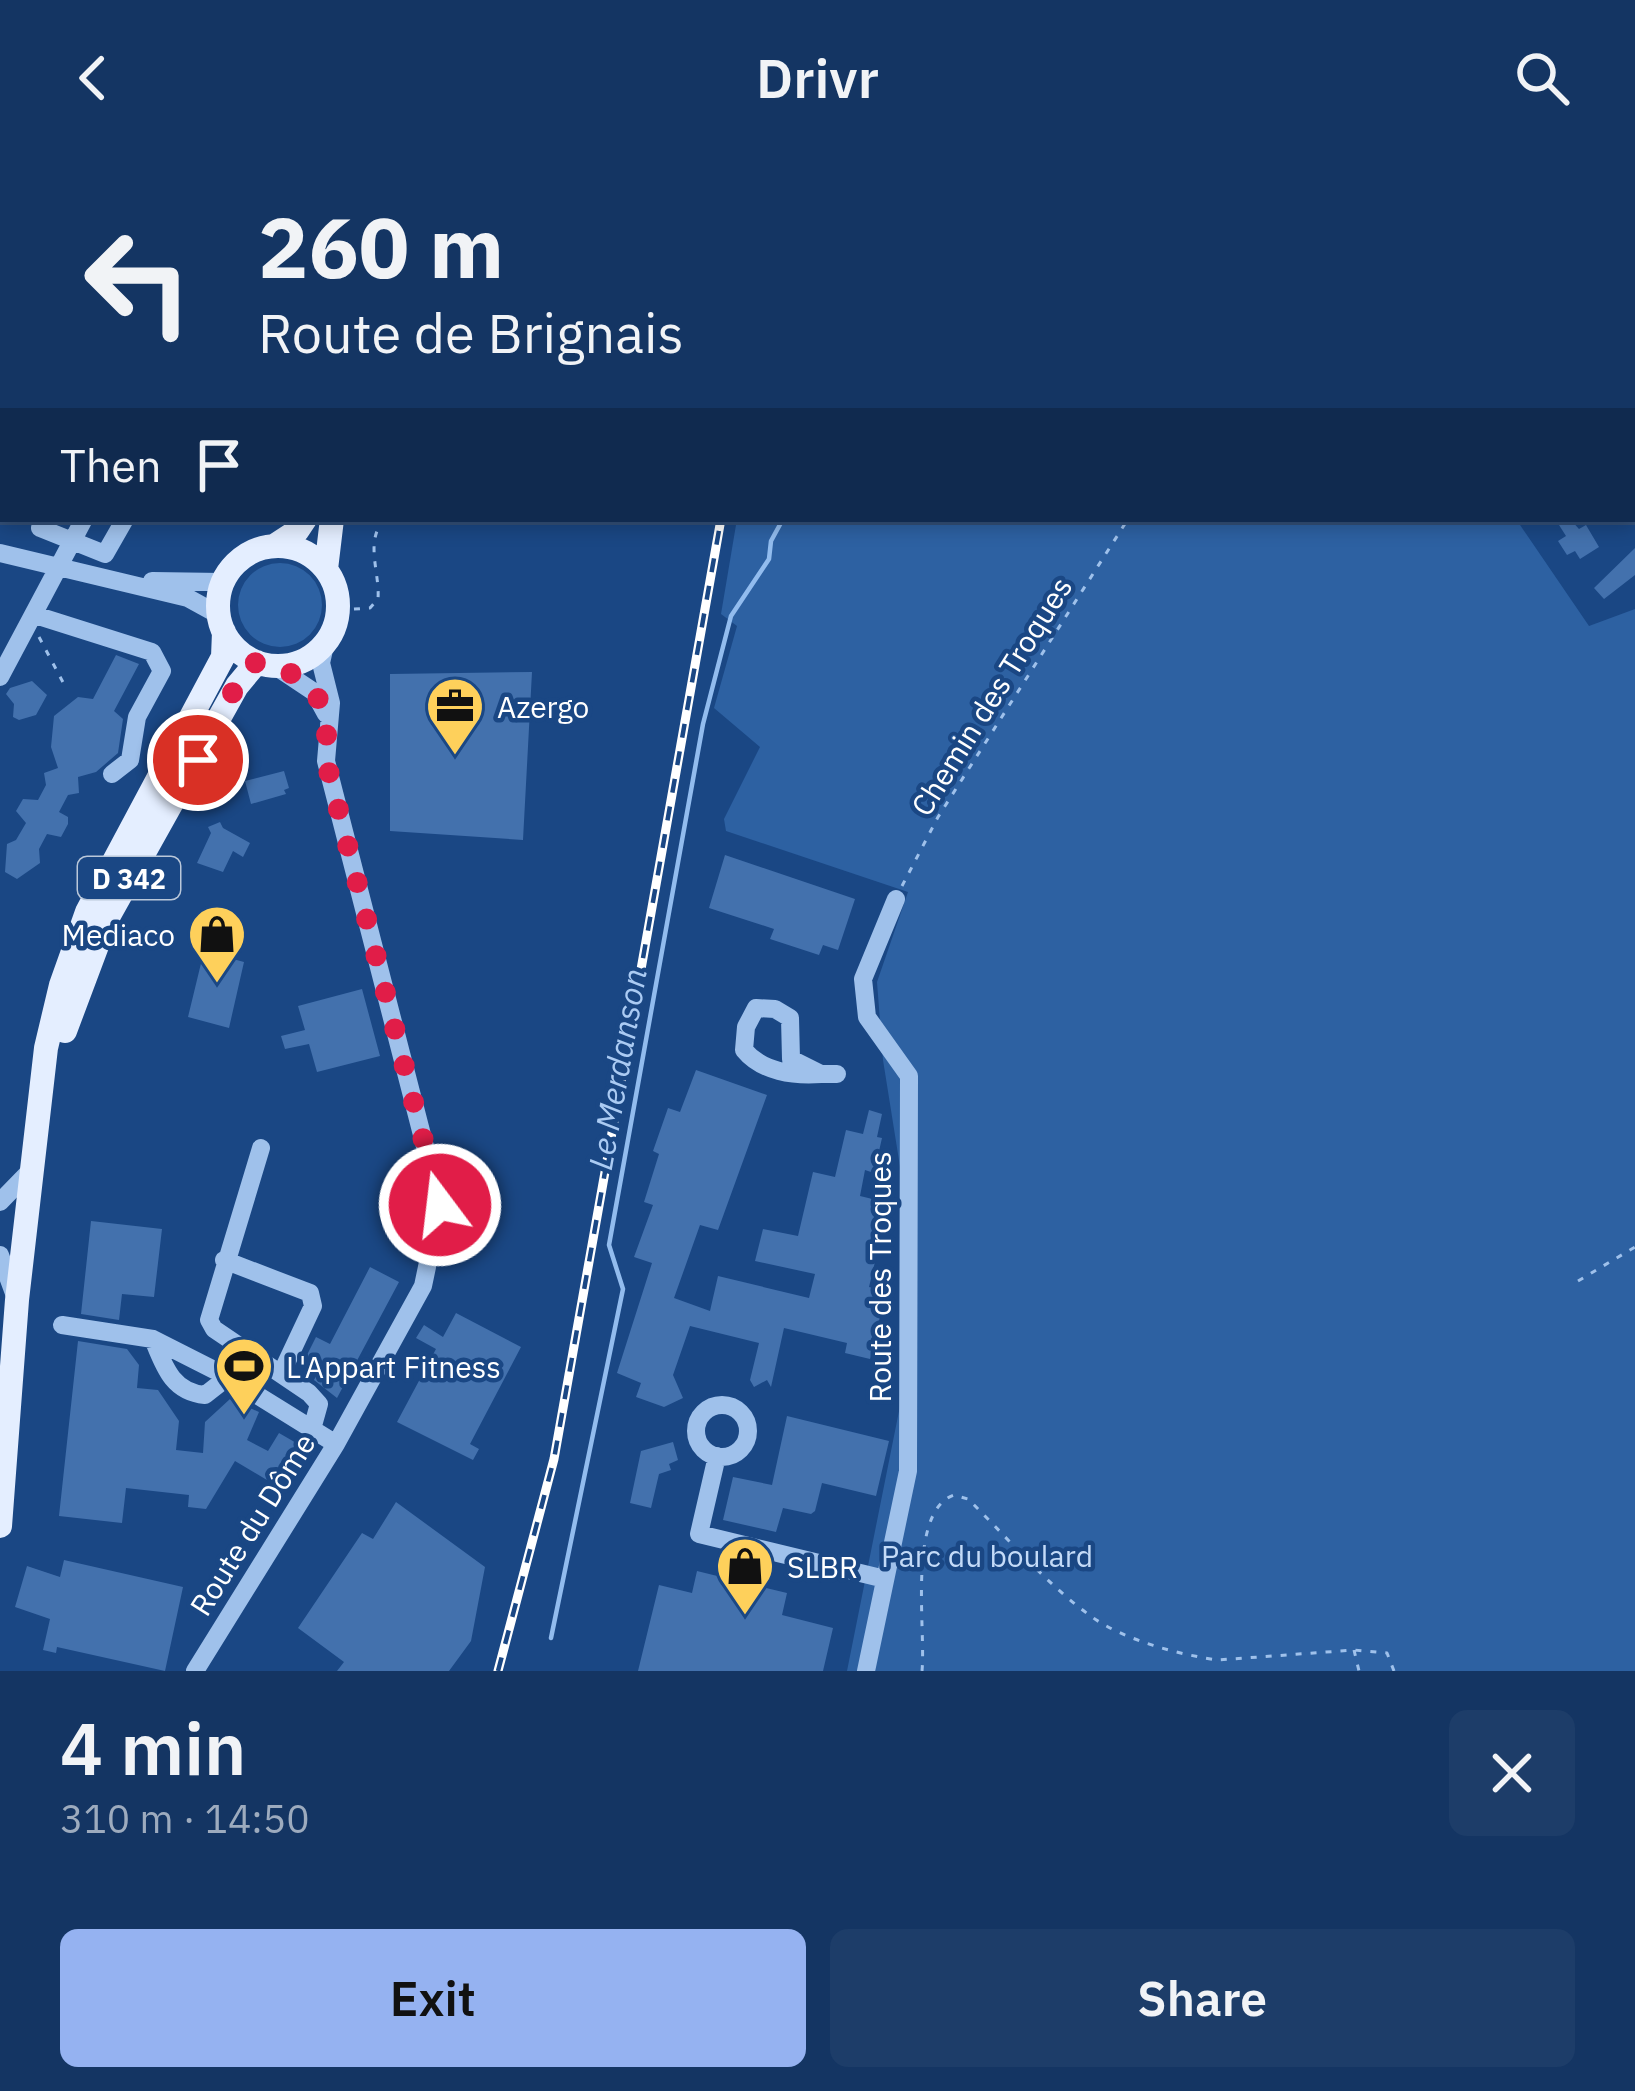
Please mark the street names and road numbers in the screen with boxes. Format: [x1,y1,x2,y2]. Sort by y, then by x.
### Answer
street label: Chemin des Troques [902,569,1080,823]
road number: D 342 [78,857,180,899]
street label: Route des Troques [860,1151,899,1403]
street label: Route du Dôme [180,1426,324,1622]

